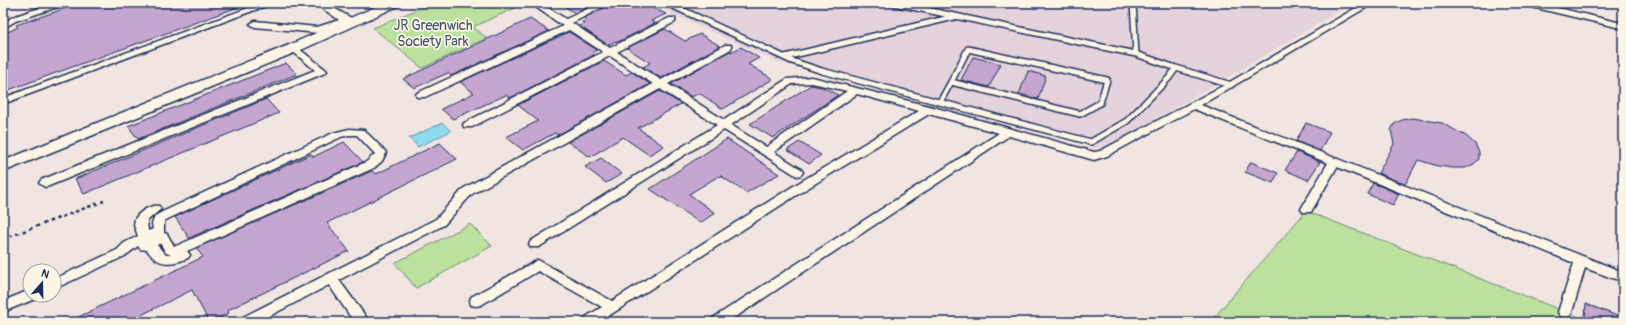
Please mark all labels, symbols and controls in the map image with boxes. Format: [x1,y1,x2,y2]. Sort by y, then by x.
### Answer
park label: JR Greenwich Society Park [394,17,472,50]
north arrow [22,263,62,303]
text: N [40,267,51,282]

